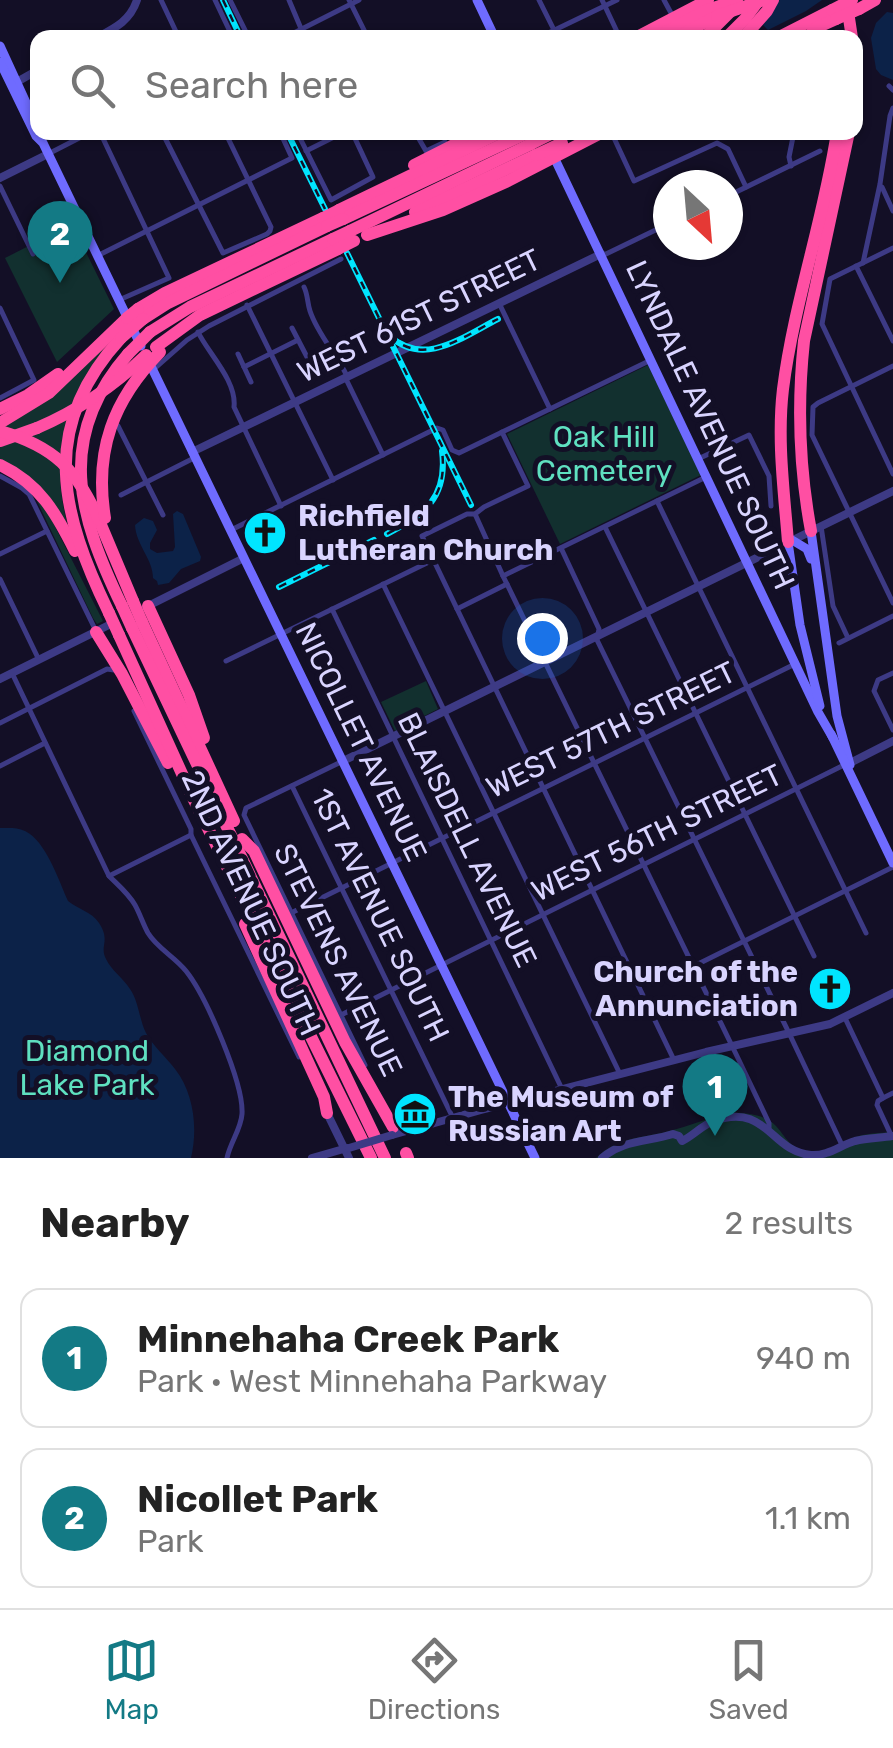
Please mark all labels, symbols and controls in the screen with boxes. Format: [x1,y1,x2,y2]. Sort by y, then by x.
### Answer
search box [30,30,863,140]
icon: search [65,58,120,113]
text: Search here [145,62,358,108]
north arrow [653,170,743,260]
pin: 2 [28,200,92,283]
street label: WEST 61ST STREET [291,241,547,391]
street label: LYNDALE AVENUE SOUTH [618,255,802,595]
park label: Oak Hill Cemetery [536,419,672,489]
place label: Richfield Lutheran Church [298,498,553,568]
church icon: Richfield Lutheran Church [242,510,288,556]
your location [517,613,568,664]
street label: NICOLLET AVENUE [288,617,434,867]
street label: WEST 57TH STREET [480,654,742,806]
street label: BLAISDELL AVENUE [390,707,544,973]
street label: WEST 56TH STREET [526,757,788,909]
street label: 2ND AVENUE SOUTH [174,765,328,1041]
street label: 1ST AVENUE SOUTH [303,783,457,1047]
street label: STEVENS AVENUE [266,838,410,1082]
place label: Church of the Annunciation [593,954,798,1024]
church icon: Church of the Annunciation [807,966,853,1012]
park label: Diamond Lake Park [20,1033,155,1103]
pin: 1 [682,1054,748,1136]
place label: The Museum of Russian Art [448,1079,674,1149]
museum icon: The Museum of Russian Art [392,1091,438,1137]
text: Nearby [40,1198,190,1248]
text: 2 results [724,1204,853,1242]
text: Minnehaha Creek Park [137,1316,559,1362]
text: 1 [67,1339,82,1377]
text: 940 m [756,1339,851,1377]
text: Park · West Minnehaha Parkway [137,1362,607,1400]
text: Nicollet Park [137,1476,378,1522]
text: 2 [64,1499,85,1537]
text: 1.1 km [765,1499,851,1537]
text: Park [137,1522,204,1560]
tab: Map [104,1633,159,1726]
tab: Directions [368,1633,500,1726]
tab: Saved [709,1633,789,1726]

